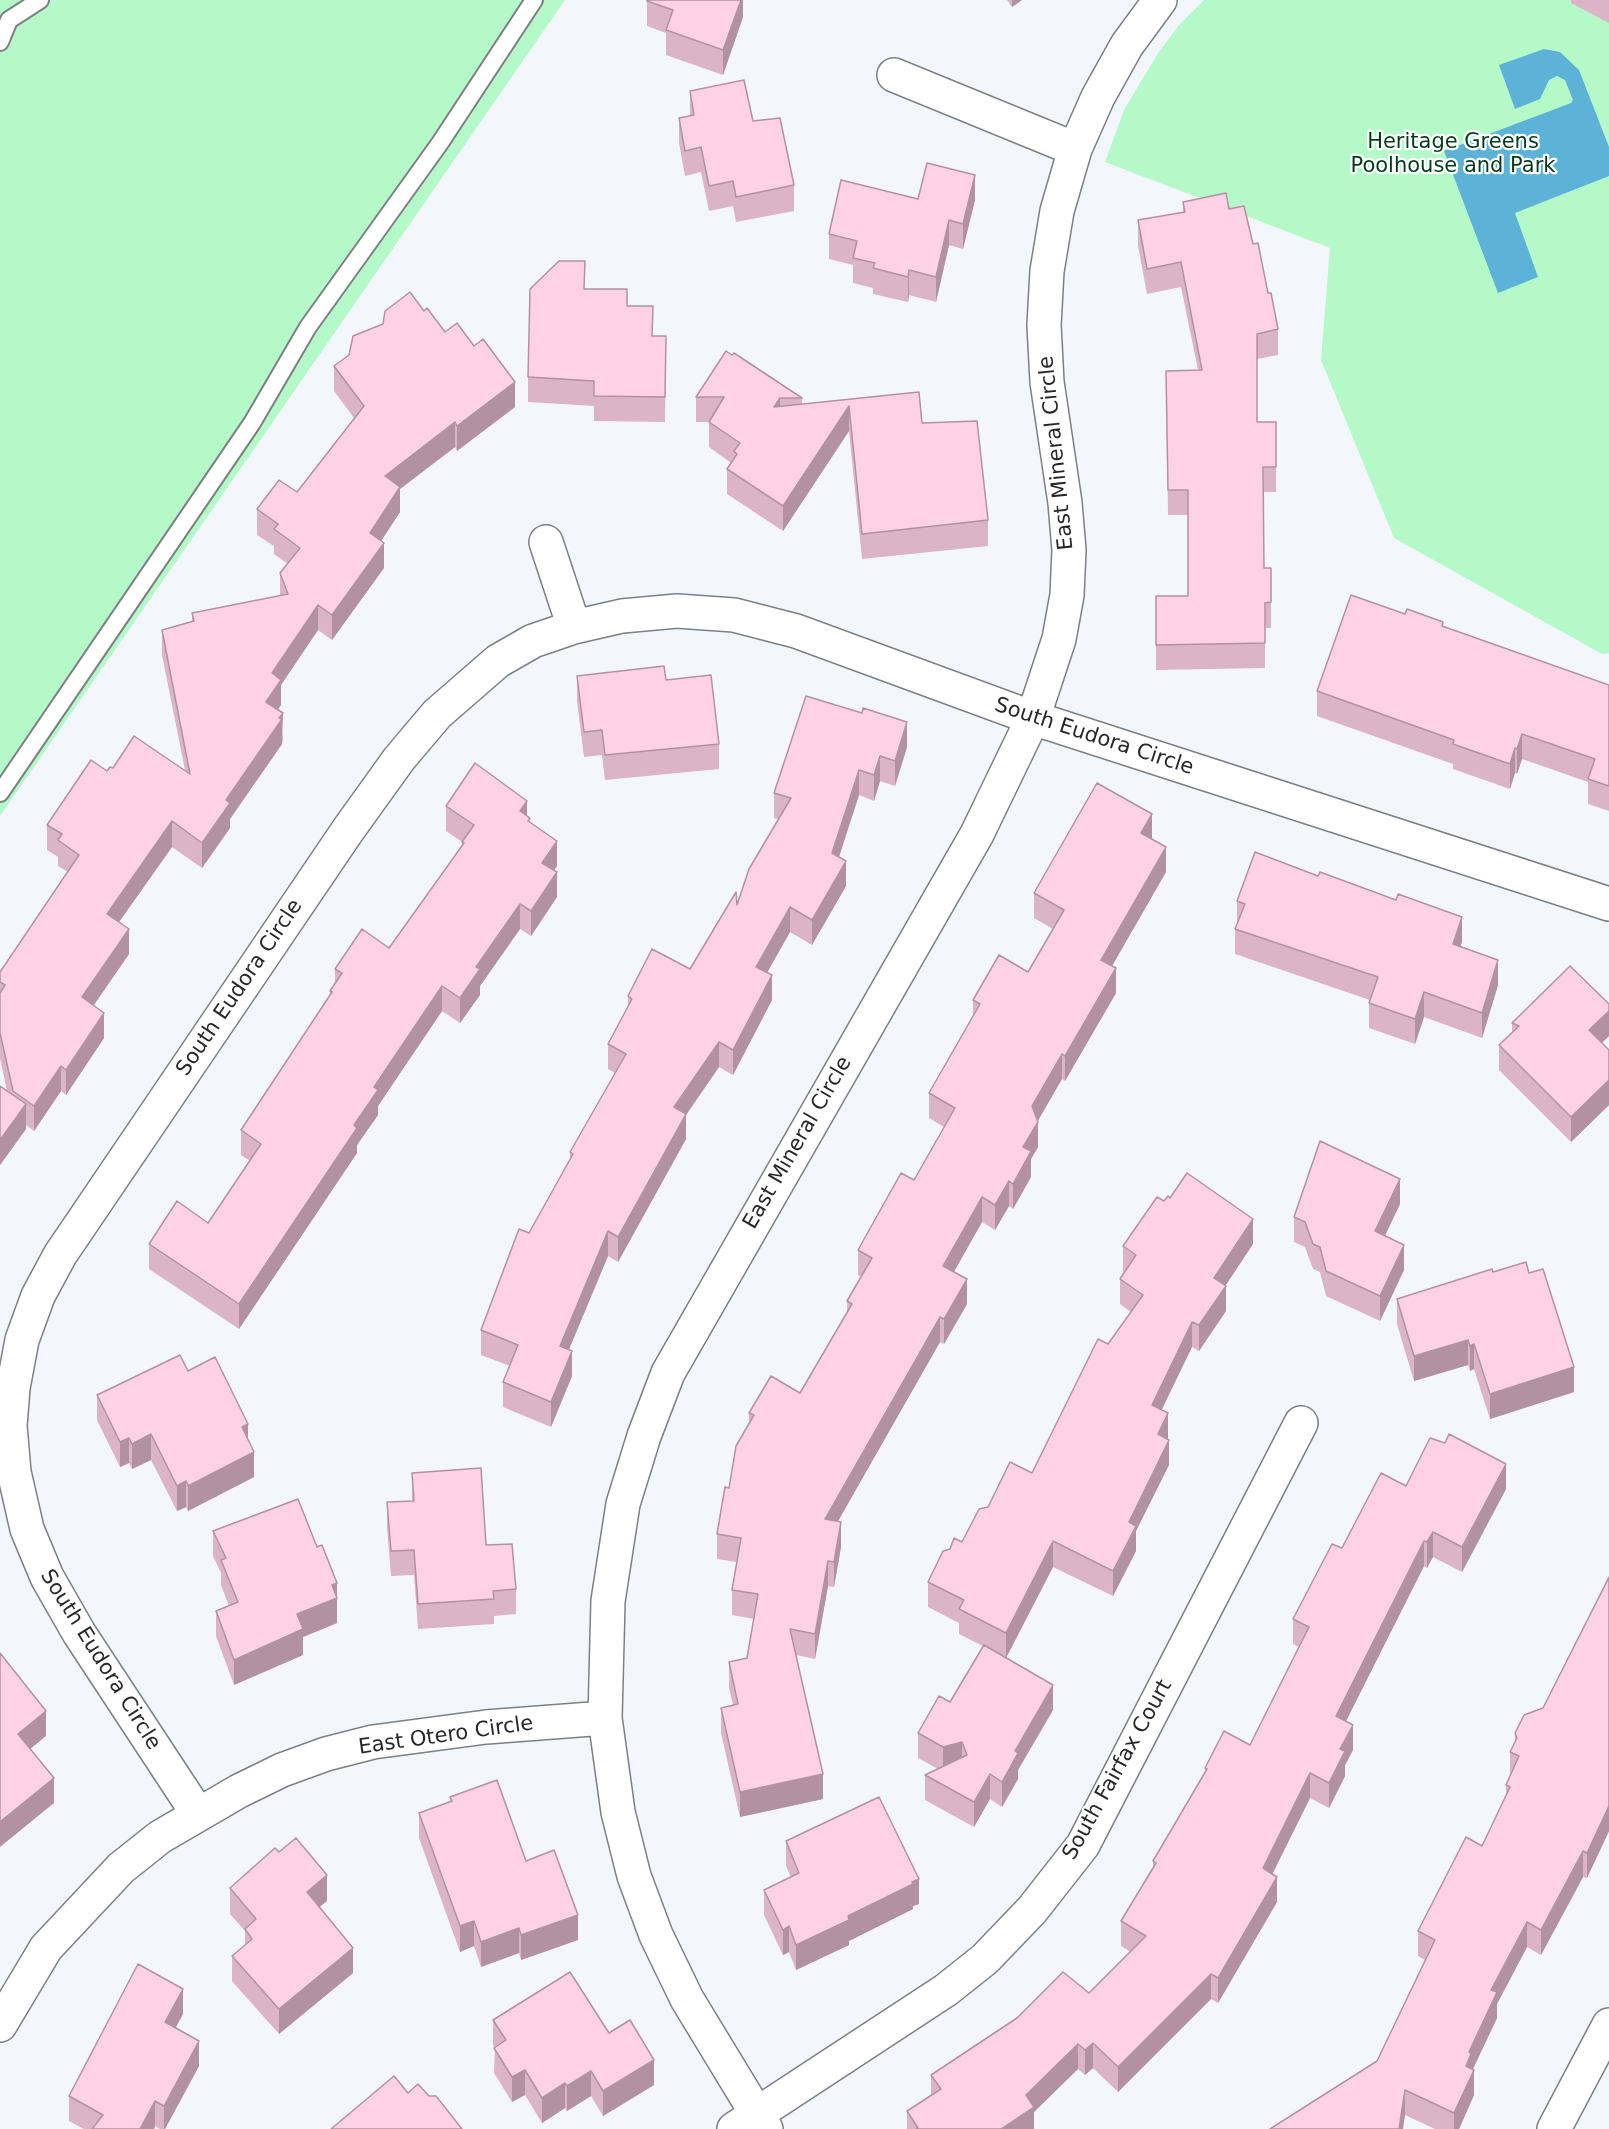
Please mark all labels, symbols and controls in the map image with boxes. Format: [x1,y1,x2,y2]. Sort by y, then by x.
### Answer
park label: Heritage Greens Poolhouse and Park [1350,130,1556,180]
street label: East Mineral Circle [1034,355,1080,551]
street label: South Eudora Circle [991,693,1197,781]
street label: South Eudora Circle [172,895,308,1081]
street label: East Mineral Circle [738,1052,858,1234]
street label: South Eudora Circle [34,1565,166,1755]
street label: South Fairfax Court [1058,1675,1178,1865]
street label: East Otero Circle [357,1711,535,1761]

